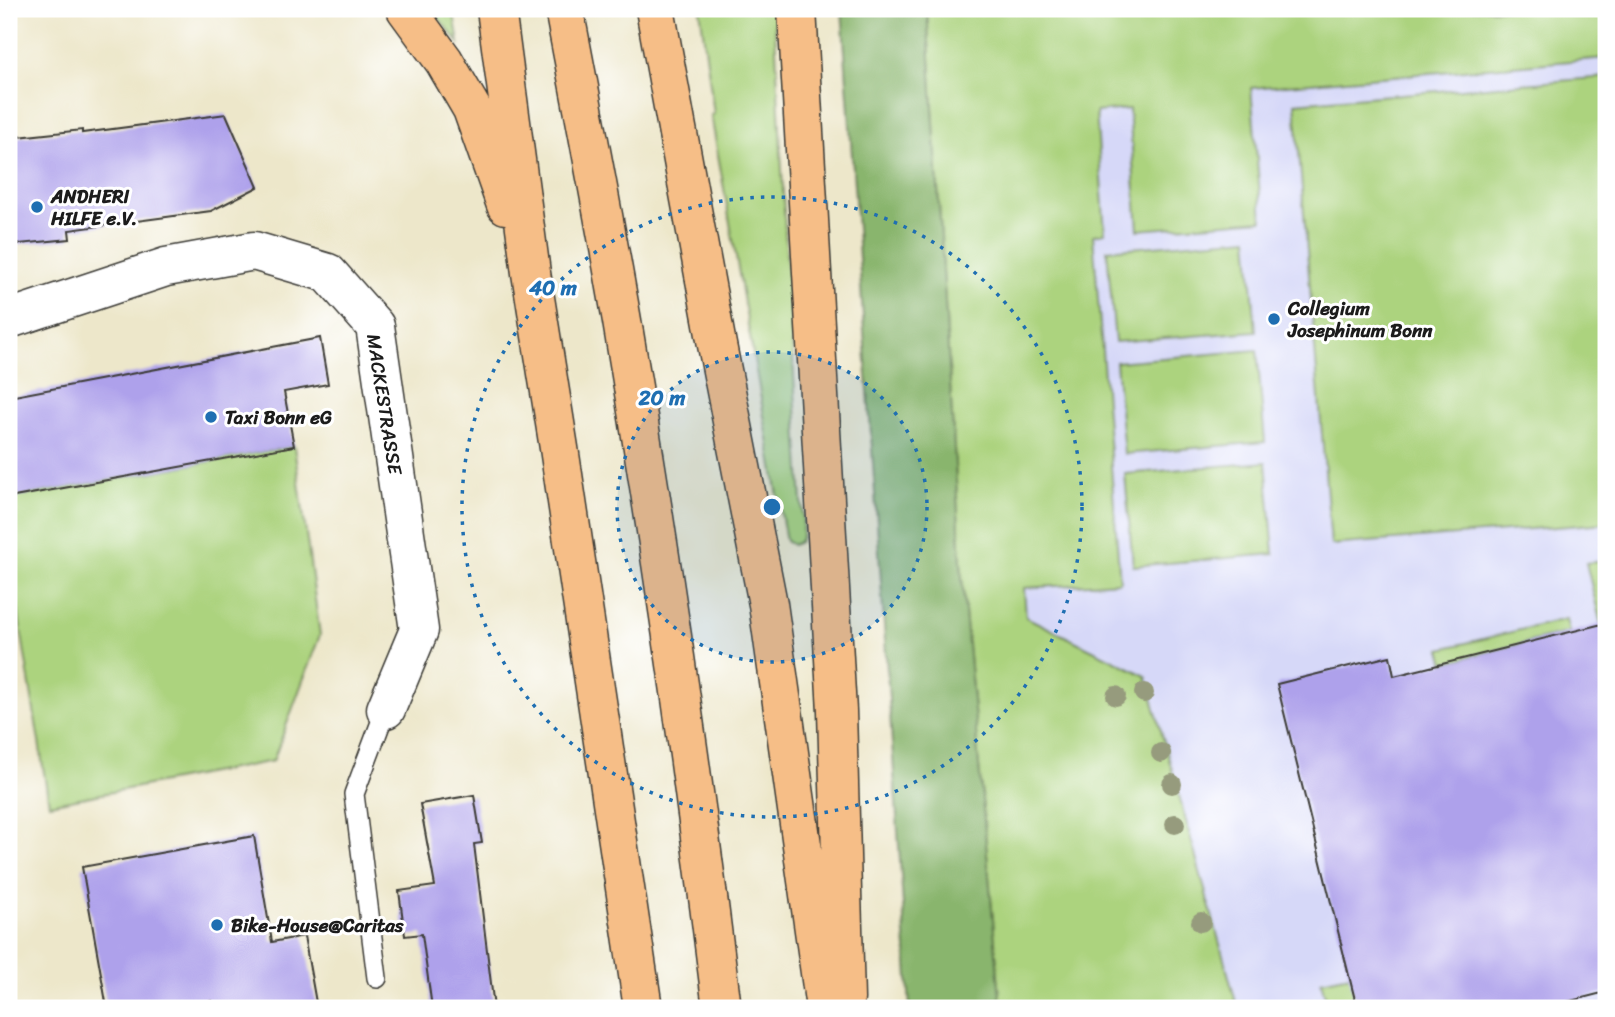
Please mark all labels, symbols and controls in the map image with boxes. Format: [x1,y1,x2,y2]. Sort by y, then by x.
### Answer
place label: ANDHERI HILFE e.V. [50,180,137,235]
marker: ANDHERI HILFE e.V. [29,199,45,215]
text: 40 m [528,269,578,307]
place label: Collegium Josephinum Bonn [1287,292,1433,347]
marker: Collegium Josephinum Bonn [1266,311,1282,327]
street label: MACKESTRASSE [357,331,412,478]
text: 20 m [638,379,686,417]
place label: Taxi Bonn eG [225,401,332,434]
marker: Taxi Bonn eG [203,409,219,425]
centre of rings [760,495,784,519]
place label: Bike-House@Caritas [231,909,405,942]
marker: Bike-House@Caritas [209,917,225,933]

